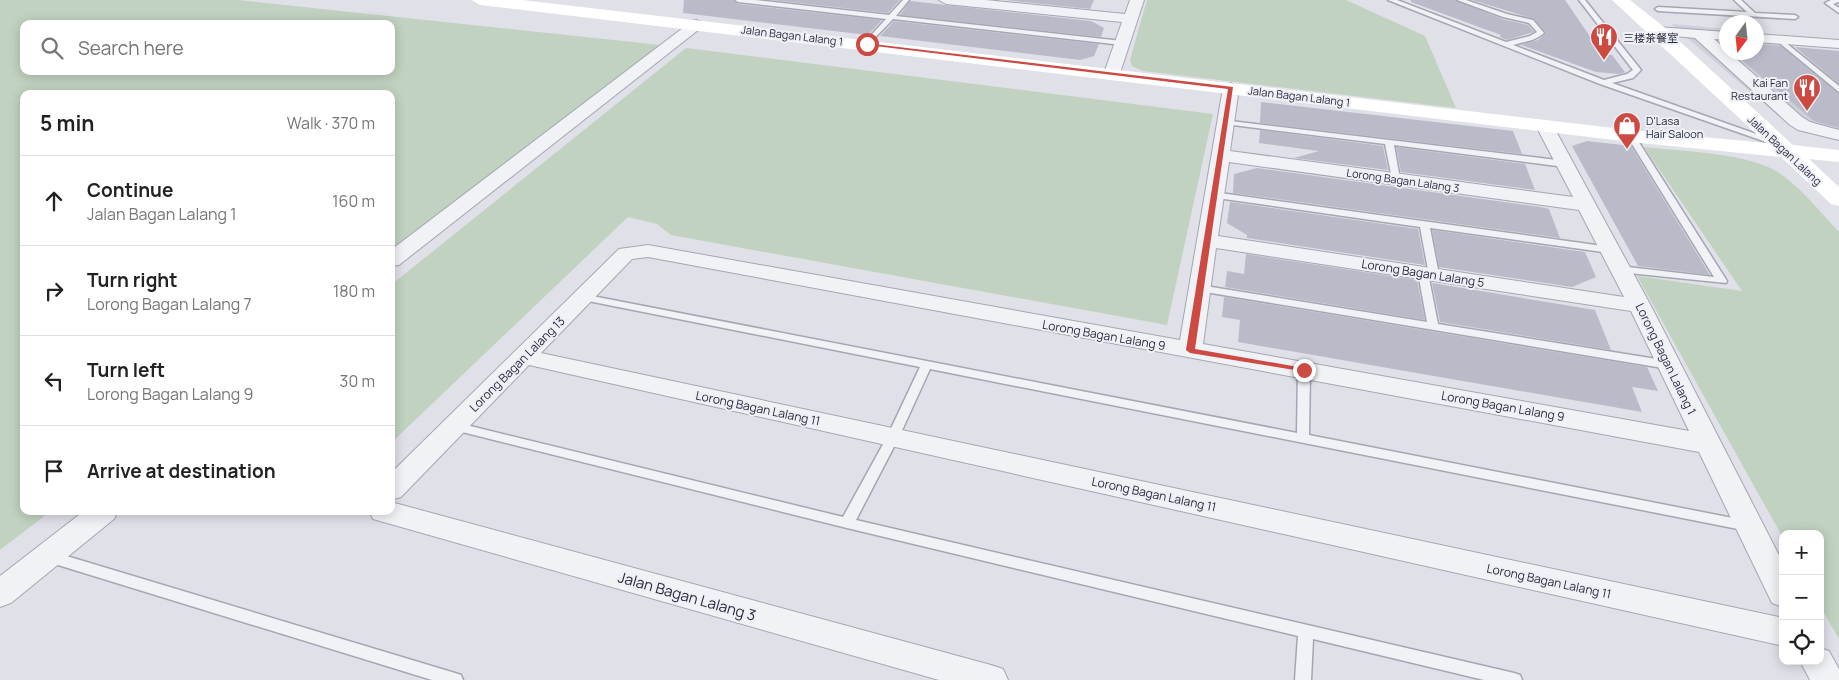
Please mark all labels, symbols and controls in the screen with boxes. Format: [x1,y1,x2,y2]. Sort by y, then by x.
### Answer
north arrow [1719,15,1764,60]
search box [20,20,395,75]
street label: Jalan Bagan Lalang 1 [740,21,844,49]
restaurant icon: 三楼茶餐室 [1589,22,1619,61]
place label: 三楼茶餐室 [1623,30,1678,45]
route start [856,33,879,56]
icon: search [38,34,66,62]
text: Search here [78,35,184,61]
restaurant icon: Kai Fan Restaurant [1792,73,1822,112]
place label: Kai Fan Restaurant [1731,75,1788,103]
street label: Jalan Bagan Lalang 1 [1247,82,1351,110]
text: 5 min [40,109,94,137]
shop icon: D'Lasa Hair Saloon [1612,111,1642,150]
text: Walk · 370 m [287,112,375,134]
street label: Jalan Bagan Lalang [1745,112,1825,188]
place label: D'Lasa Hair Saloon [1646,113,1703,141]
street label: Lorong Bagan Lalang 3 [1346,165,1460,195]
text: Continue [87,177,173,203]
icon: ahead [40,187,68,215]
text: 160 m [332,190,375,212]
text: Jalan Bagan Lalang 1 [87,203,237,225]
street label: Lorong Bagan Lalang 5 [1360,255,1486,291]
text: Turn right [87,267,177,293]
icon: right [40,277,68,305]
text: 180 m [333,280,375,302]
text: Lorong Bagan Lalang 7 [87,293,252,315]
street label: Lorong Bagan Lalang 1 [1632,300,1700,418]
street label: Lorong Bagan Lalang 13 [465,312,569,416]
street label: Lorong Bagan Lalang 9 [1041,316,1167,354]
text: Turn left [87,357,165,383]
route end [1293,359,1316,382]
icon: left [40,367,68,395]
text: 30 m [340,370,375,392]
text: Lorong Bagan Lalang 9 [87,383,253,405]
street label: Lorong Bagan Lalang 11 [694,387,822,429]
street label: Lorong Bagan Lalang 9 [1440,387,1566,425]
icon: arrive [40,457,68,485]
text: Arrive at destination [87,458,276,484]
street label: Lorong Bagan Lalang 11 [1090,473,1218,515]
map controls [1779,530,1824,665]
button: + [1779,530,1824,575]
street label: Lorong Bagan Lalang 11 [1485,560,1613,602]
street label: Jalan Bagan Lalang 3 [616,566,758,626]
button: − [1779,575,1824,620]
button: locate [1779,620,1824,665]

